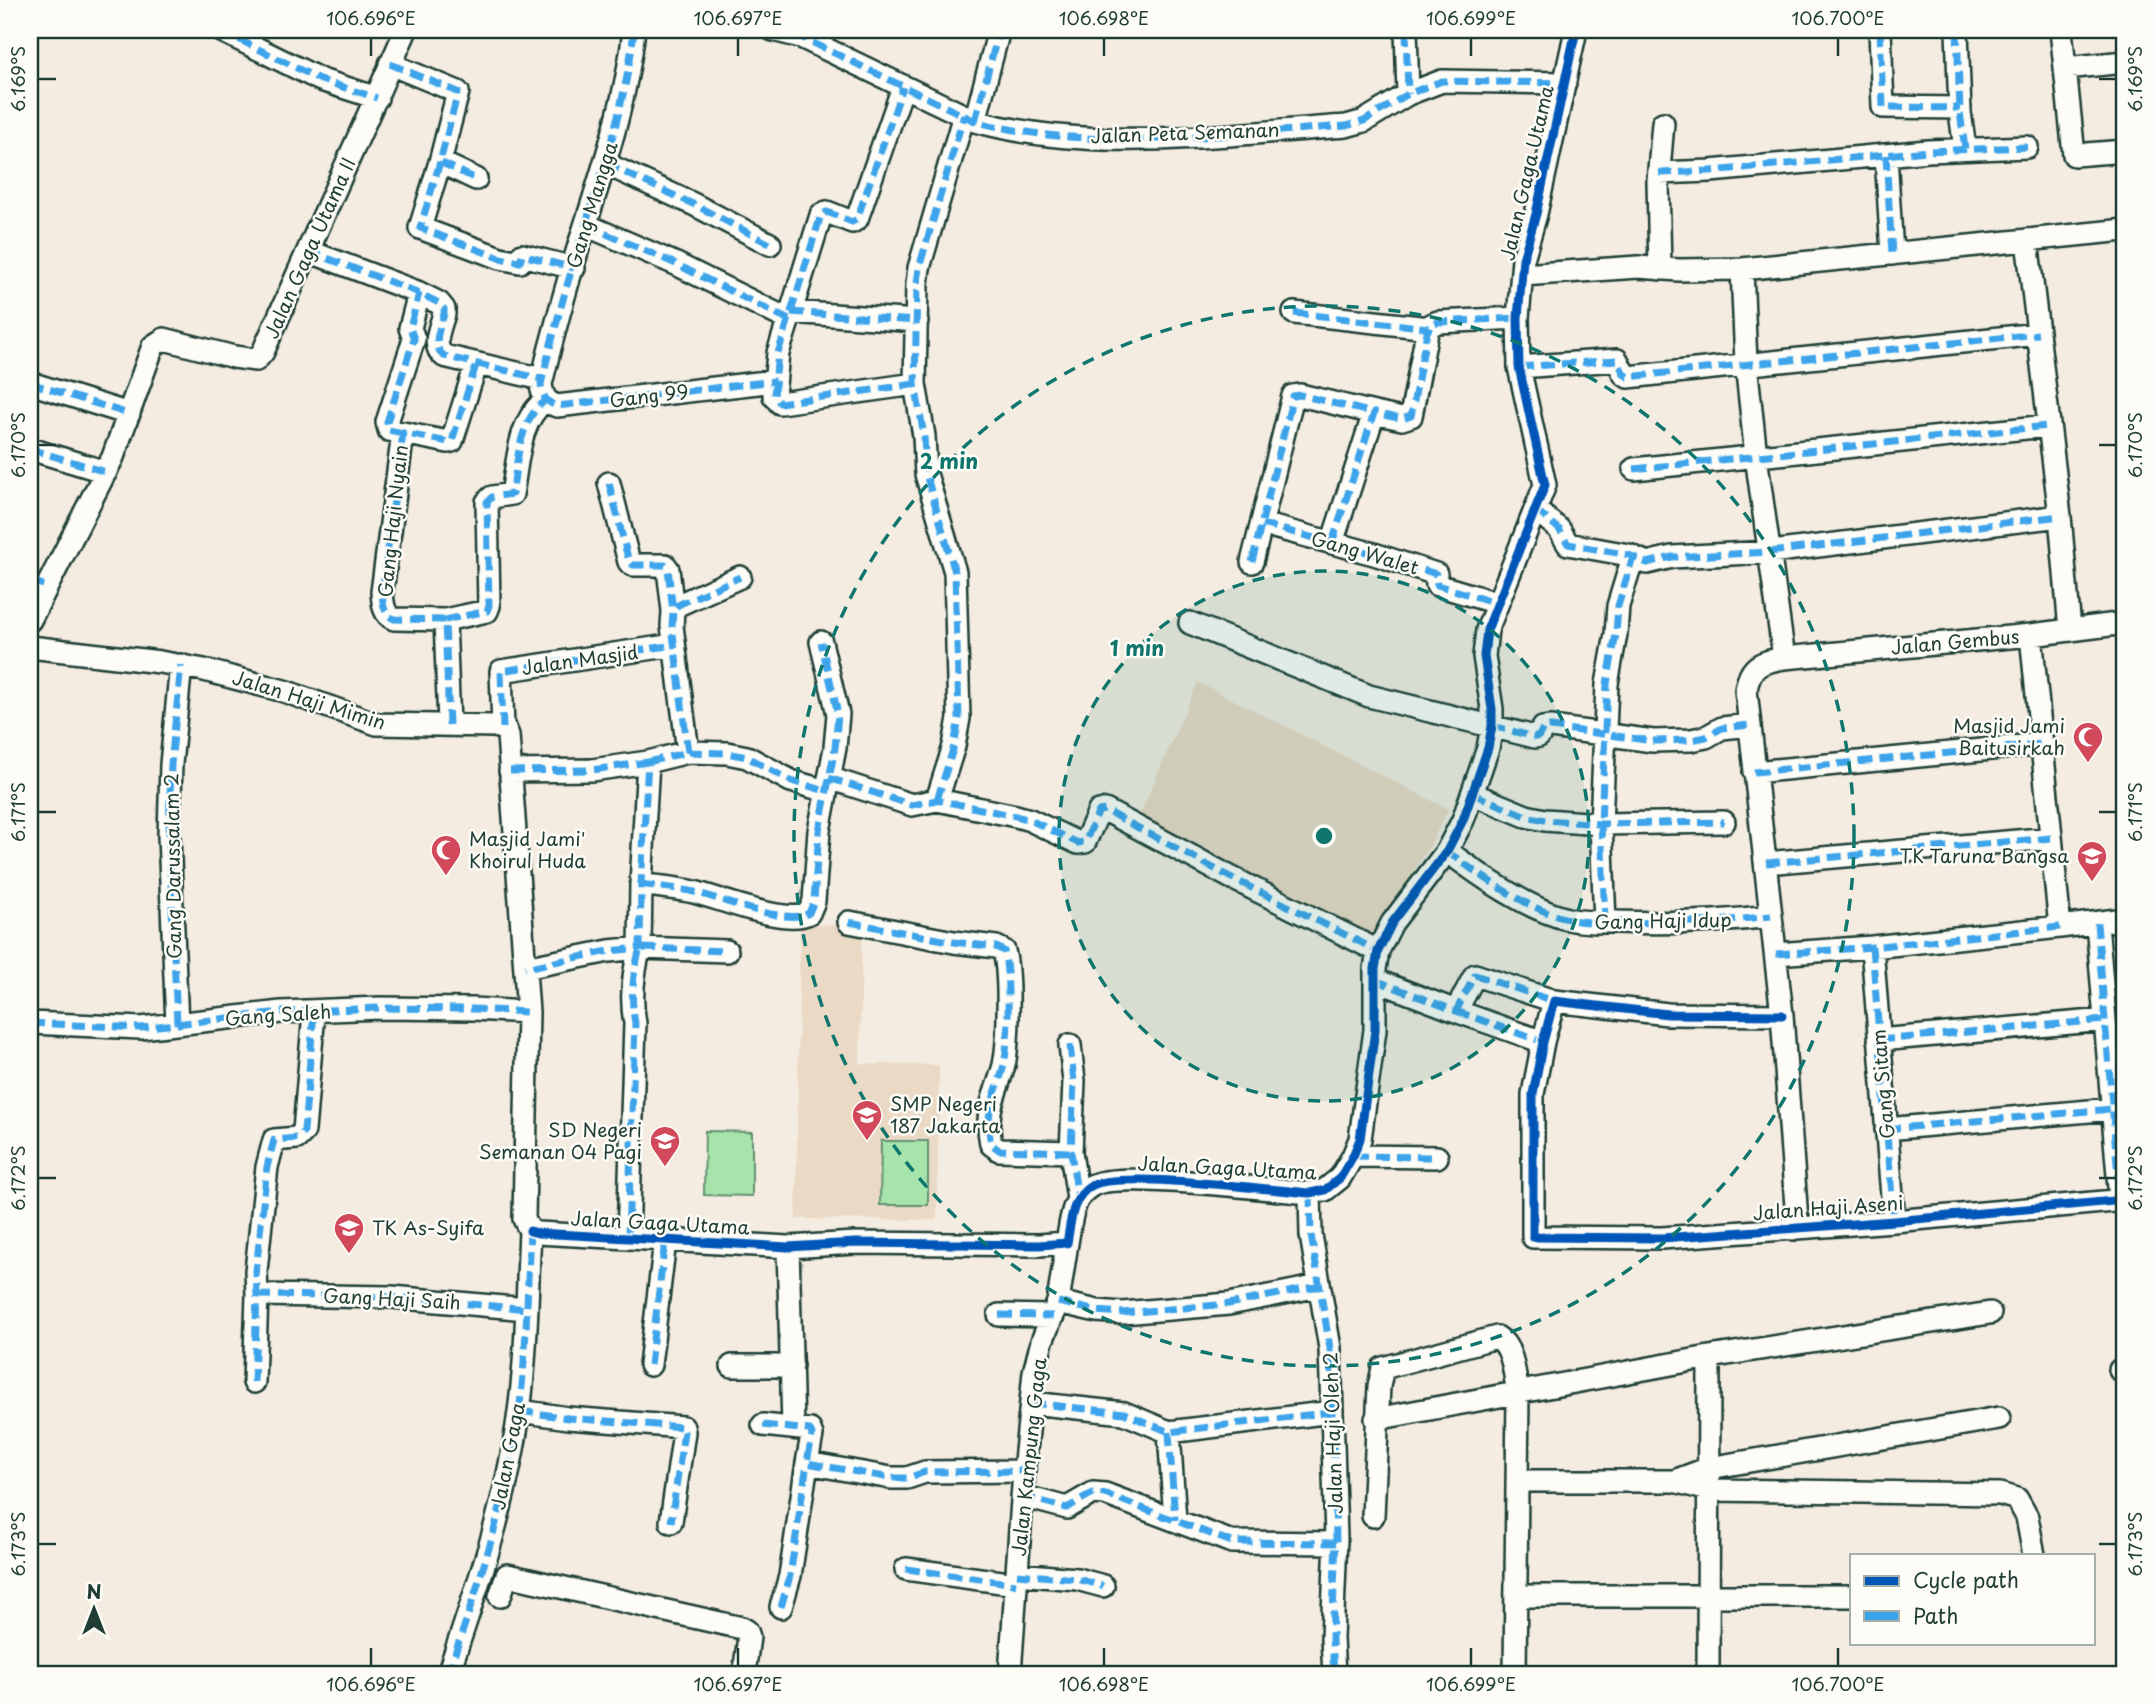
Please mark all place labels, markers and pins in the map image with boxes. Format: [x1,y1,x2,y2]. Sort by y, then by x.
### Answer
place label: Masjid Jami Baitusirkah [1953,711,2065,761]
mosque icon: Masjid Jami Baitusirkah [2071,720,2105,764]
place label: Masjid Jami' Khoirul Huda [469,824,586,874]
centre of rings [1312,824,1336,848]
mosque icon: Masjid Jami' Khoirul Huda [429,833,463,877]
school or university icon: TK Taruna Bangsa [2075,839,2109,883]
place label: TK Taruna Bangsa [1900,841,2069,869]
place label: SMP Negeri 187 Jakarta [890,1089,1000,1139]
school or university icon: SMP Negeri 187 Jakarta [850,1098,884,1142]
place label: SD Negeri Semanan 04 Pagi [479,1115,642,1165]
school or university icon: SD Negeri Semanan 04 Pagi [648,1124,682,1168]
school or university icon: TK As-Syifa [332,1211,366,1255]
place label: TK As-Syifa [372,1213,484,1241]

